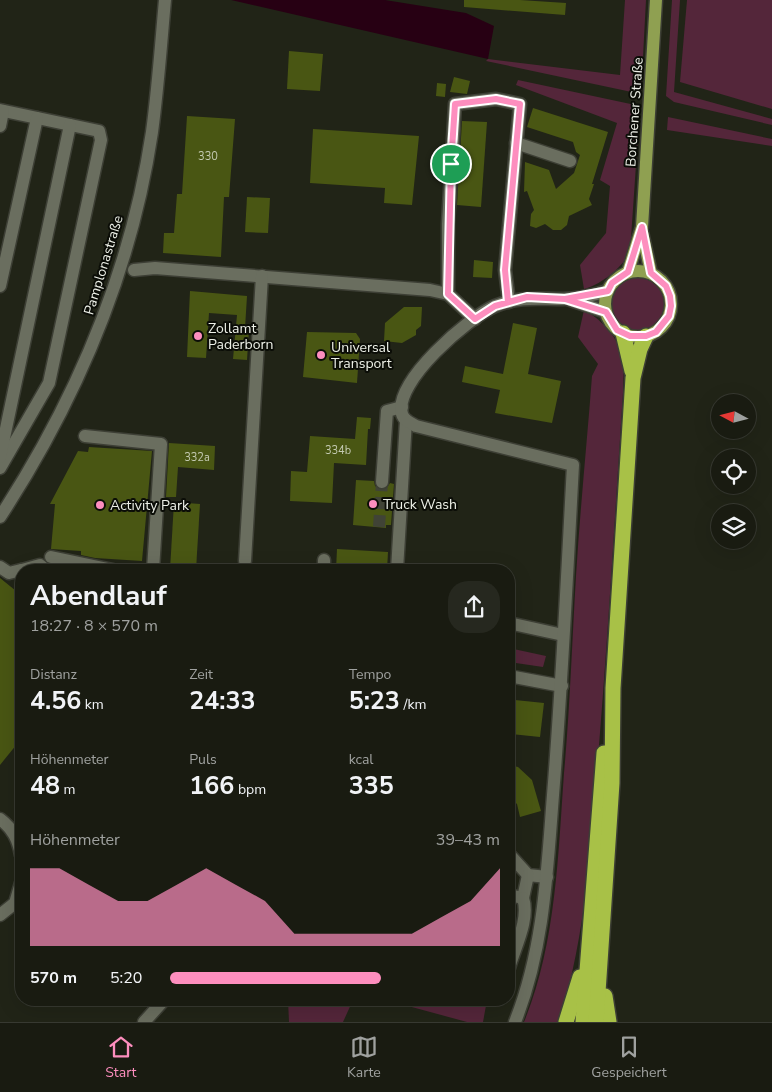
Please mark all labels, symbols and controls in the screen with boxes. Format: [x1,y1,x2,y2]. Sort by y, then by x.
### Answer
street label: Borchener Straße [621,57,648,168]
pin [430,143,472,185]
house number: 330 [198,149,218,164]
icon: arrive [437,150,465,178]
street label: Pamplonastraße [79,213,128,317]
place label: Zollamt Paderborn [208,319,273,354]
marker: Zollamt Paderborn [192,330,204,342]
place label: Universal Transport [331,338,392,373]
marker: Universal Transport [315,349,327,361]
north arrow [711,394,756,439]
map controls [711,394,756,549]
house number: 334b [325,443,351,458]
button: locate [711,449,756,494]
house number: 332a [184,450,210,465]
place label: Truck Wash [383,495,457,514]
place label: Activity Park [110,496,190,515]
marker: Truck Wash [367,498,379,510]
marker: Activity Park [94,499,106,511]
button: layers [711,504,756,549]
text: Abendlauf [30,577,167,615]
button: share [448,581,500,633]
text: 18:27 · 8 × 570 m [30,615,158,637]
text: Distanz [30,665,77,684]
text: Zeit [189,665,213,684]
text: Tempo [349,665,391,684]
text: 4.56 [30,684,81,718]
text: 24:33 [189,684,256,718]
text: 5:23 [349,684,400,718]
text: km [81,695,104,714]
text: /km [400,695,426,714]
text: Höhenmeter [30,750,109,769]
text: Puls [189,750,217,769]
text: kcal [349,750,373,769]
text: 48 [30,769,60,803]
text: 166 [189,769,234,803]
text: 335 [349,769,394,803]
text: m [60,780,76,799]
text: bpm [234,780,266,799]
text: Höhenmeter [30,829,120,851]
text: 39–43 m [436,829,500,851]
text: 570 m [30,967,77,989]
text: 5:20 [110,967,142,989]
tab: Start [105,1033,136,1082]
tab: Karte [347,1033,381,1082]
tab: Gespeichert [591,1033,667,1082]

